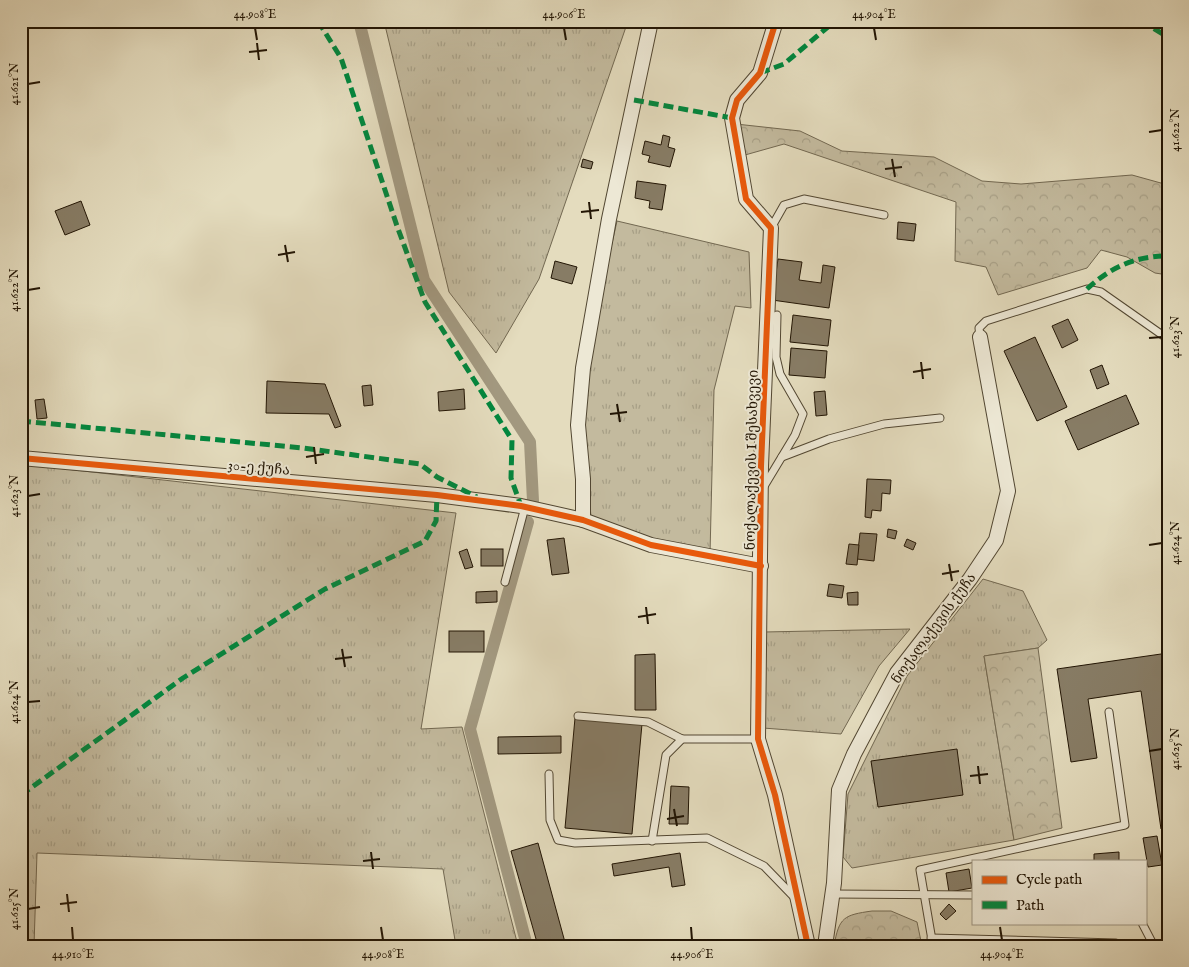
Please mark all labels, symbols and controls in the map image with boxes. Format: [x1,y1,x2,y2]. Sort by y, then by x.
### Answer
text: 44.908°E [234,7,276,22]
text: 44.906°E [543,7,585,22]
text: 44.904°E [852,7,896,22]
text: 41.621°N [7,62,22,105]
text: 41.622°N [1168,108,1183,152]
text: 41.622°N [7,268,22,312]
text: 41.623°N [1168,315,1183,358]
street label: ნოქალაქევის I შესახვევი [741,369,763,550]
street label: 30-ე ქუჩა [227,456,291,480]
text: 41.623°N [7,474,22,517]
text: 41.624°N [1168,521,1183,565]
street label: ნოქალაქევის ქუჩა [887,569,980,688]
text: 41.624°N [7,680,22,724]
text: 41.625°N [1168,727,1183,770]
legend [972,860,1146,924]
text: Cycle path [1016,870,1082,889]
text: 41.625°N [7,887,22,930]
text: Path [1016,896,1044,915]
text: 44.910°E [52,947,94,962]
text: 44.908°E [362,947,404,962]
text: 44.906°E [671,947,713,962]
text: 44.904°E [980,947,1024,962]

